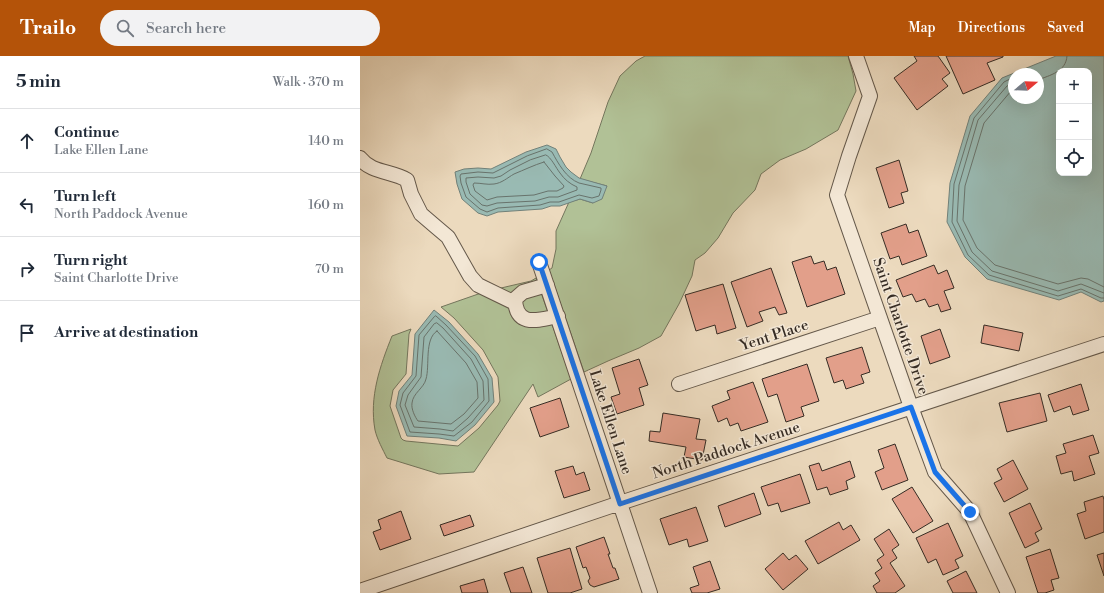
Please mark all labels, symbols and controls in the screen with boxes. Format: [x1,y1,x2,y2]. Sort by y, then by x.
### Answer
search box [100,10,380,46]
text: Trailo [20,16,76,40]
icon: search [114,17,136,39]
text: Search here [146,19,226,38]
text: Map [908,19,936,37]
text: Directions [958,19,1025,37]
text: Saved [1047,19,1084,37]
north arrow [1008,68,1044,104]
map controls [1056,68,1092,176]
button: + [1056,68,1092,104]
text: 5 min [16,71,61,93]
text: Walk · 370 m [272,74,344,90]
button: − [1056,104,1092,140]
text: Continue [54,123,119,142]
icon: ahead [16,130,38,152]
text: 140 m [308,133,344,149]
button: locate [1056,140,1092,176]
text: Lake Ellen Lane [54,142,148,158]
text: Turn left [54,187,116,206]
icon: left [16,194,38,216]
text: 160 m [308,197,344,213]
text: North Paddock Avenue [54,206,188,222]
text: Turn right [54,251,128,270]
route start [530,253,548,271]
street label: Saint Charlotte Drive [868,255,933,397]
icon: right [16,258,38,280]
text: 70 m [315,261,344,277]
text: Saint Charlotte Drive [54,270,179,286]
street label: Yent Place [736,315,811,356]
icon: arrive [16,322,38,344]
text: Arrive at destination [54,323,198,342]
street label: Lake Ellen Lane [585,367,636,477]
street label: North Paddock Avenue [650,418,802,483]
route end [961,503,979,521]

